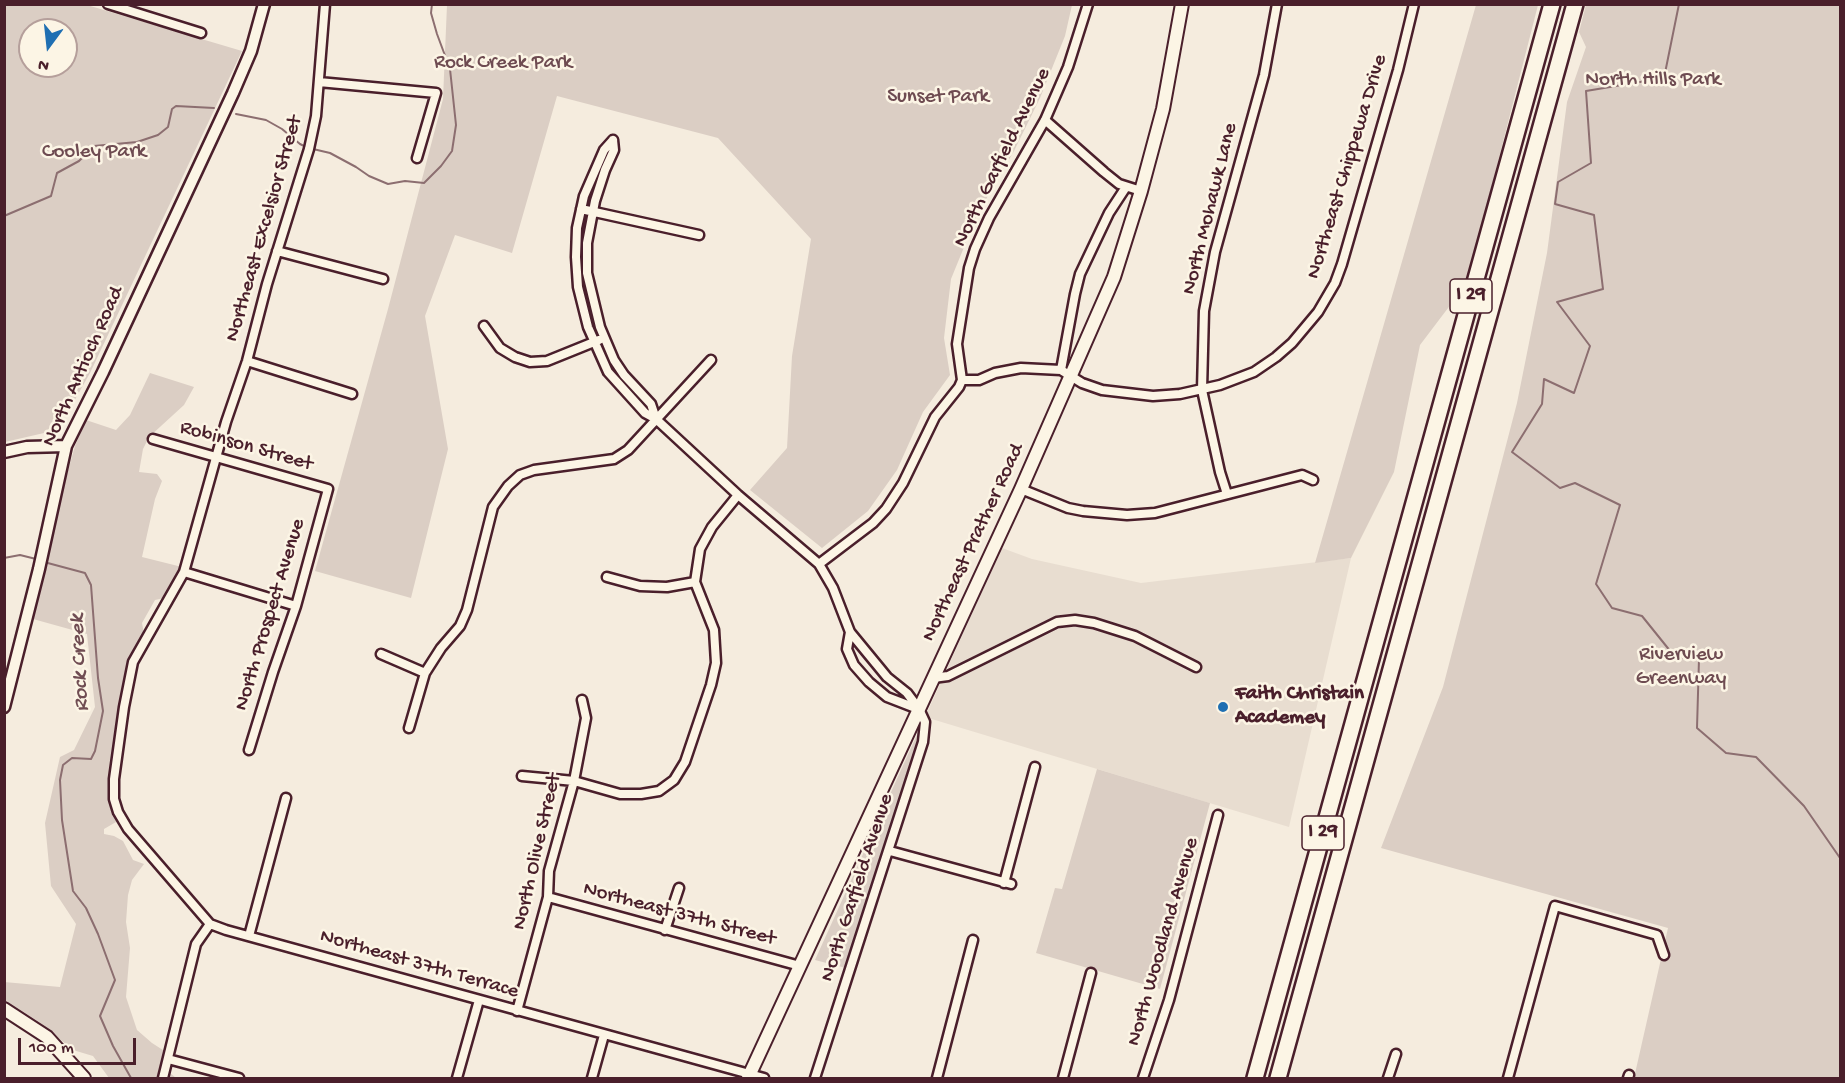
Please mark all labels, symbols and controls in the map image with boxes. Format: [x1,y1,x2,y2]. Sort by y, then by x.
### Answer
north arrow [18,18,78,78]
park label: Rock Creek Park [434,51,572,77]
street label: Northeast Chippewa Drive [1302,52,1394,282]
text: N [36,53,51,74]
street label: North Garfield Avenue [949,64,1057,252]
park label: North Hills Park [1585,68,1721,94]
park label: Sunset Park [887,85,989,111]
street label: Northeast Excelsior Street [221,113,309,345]
street label: North Mohawk Lane [1177,121,1245,297]
park label: Cooley Park [42,140,146,166]
road number: I 29 [1450,279,1492,313]
street label: North Antioch Road [37,283,131,451]
street label: Robinson Street [177,416,315,478]
street label: Northeast Prather Road [917,440,1031,646]
street label: North Prospect Avenue [230,516,312,714]
water label: Rock Creek [65,614,97,712]
park label: Riverview Greenway [1636,643,1726,693]
place label: Faith Christain Academey [1235,682,1364,732]
marker: Faith Christain Academey [1216,700,1230,714]
street label: North Olive Street [508,771,568,933]
street label: North Garfield Avenue [816,791,900,985]
road number: I 29 [1302,816,1344,850]
street label: North Woodland Avenue [1122,835,1206,1049]
street label: Northeast 37th Street [580,877,778,953]
street label: Northeast 37th Terrace [317,925,521,1005]
scale bar [21,1026,140,1064]
text: 100 m [29,1038,74,1059]

